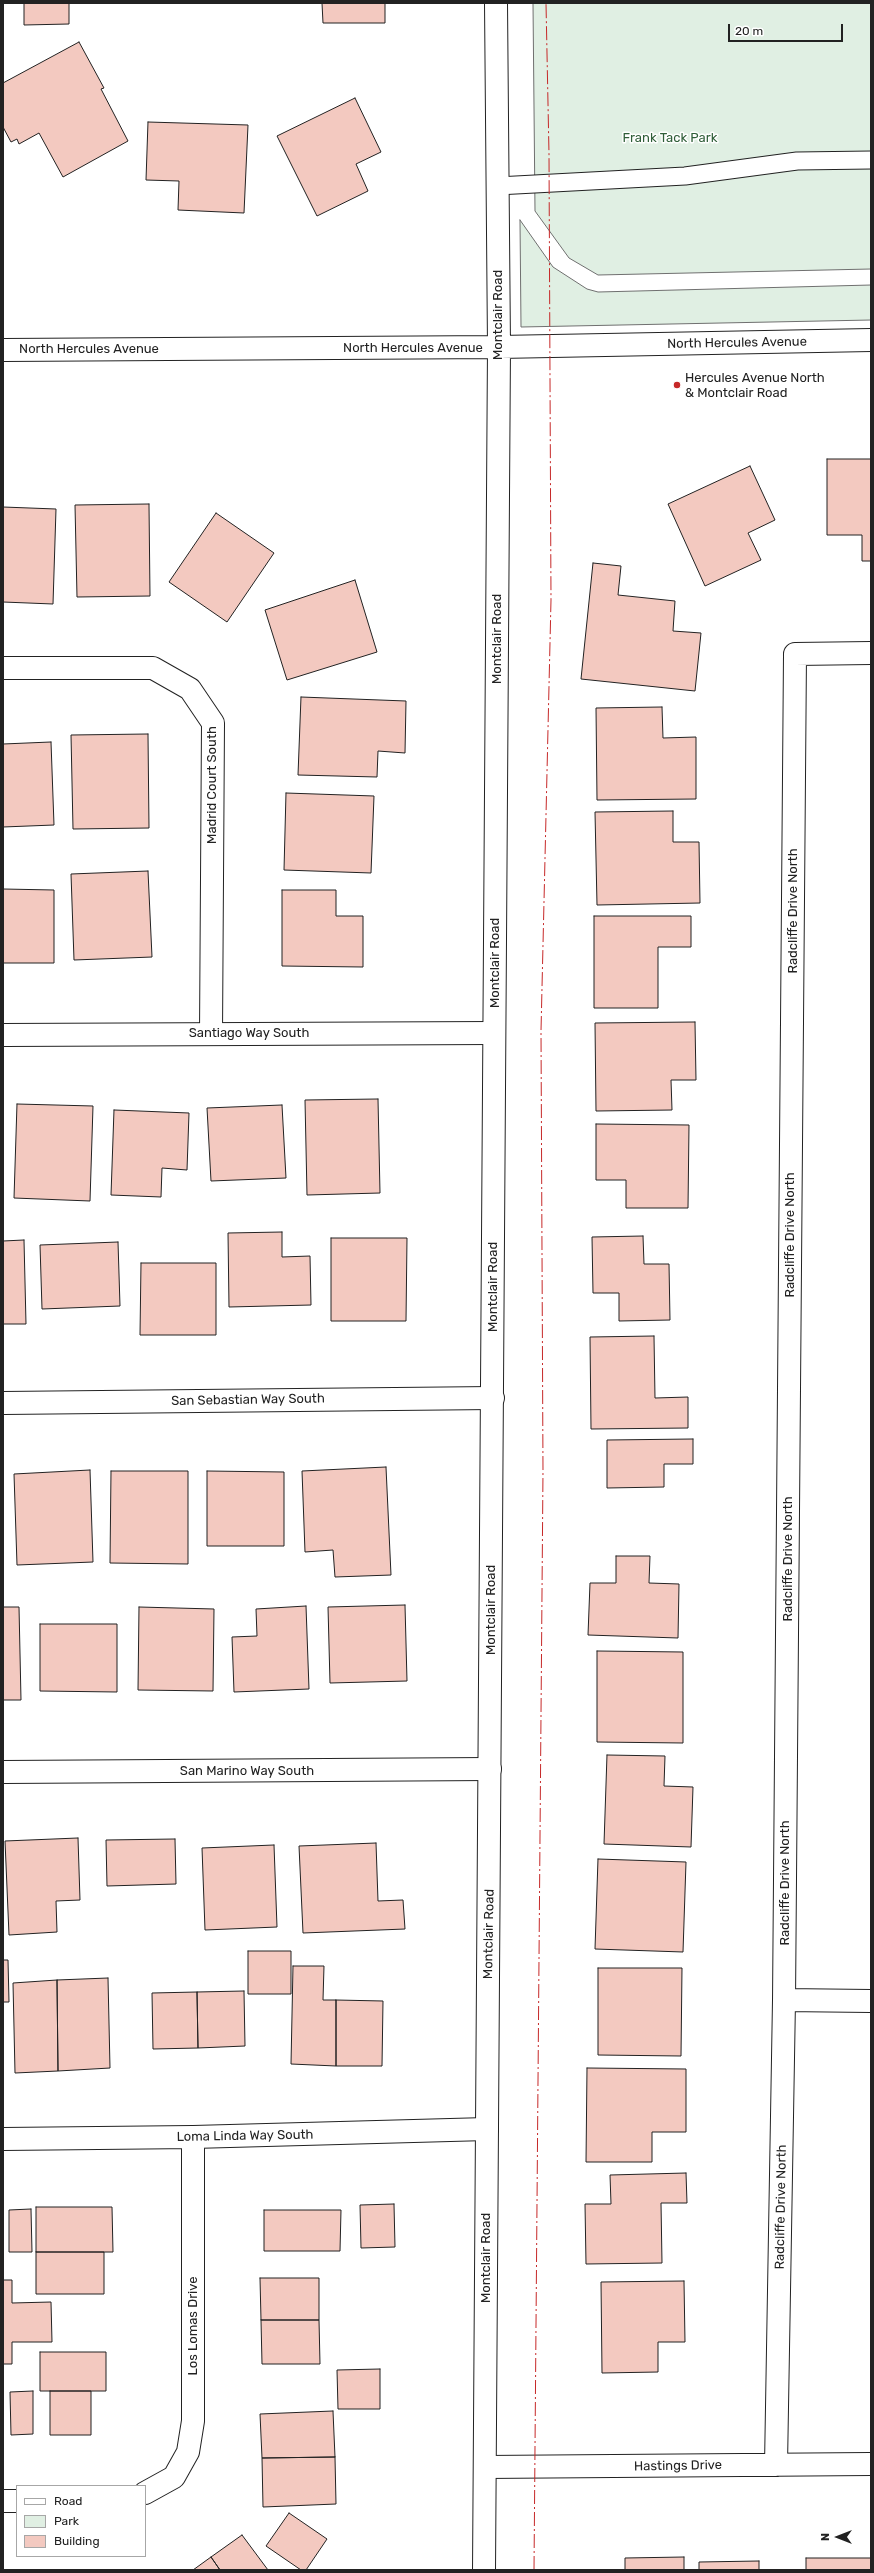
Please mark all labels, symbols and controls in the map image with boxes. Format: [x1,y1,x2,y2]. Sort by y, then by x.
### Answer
scale bar [730,16,845,42]
text: 20 m [735,24,763,38]
park label: Frank Tack Park [623,130,717,146]
street label: Montclair Road [490,270,506,360]
street label: North Hercules Avenue [667,334,807,352]
street label: North Hercules Avenue [343,340,483,356]
street label: North Hercules Avenue [19,341,159,357]
place label: Hercules Avenue North & Montclair Road [685,370,825,401]
marker: Hercules Avenue North & Montclair Road [672,380,682,390]
street label: Montclair Road [489,594,505,684]
street label: Madrid Court South [204,726,220,844]
street label: Radcliffe Drive North [785,848,801,974]
street label: Montclair Road [487,918,503,1008]
street label: Santiago Way South [189,1025,309,1041]
street label: Radcliffe Drive North [782,1172,798,1298]
street label: Montclair Road [485,1242,501,1332]
street label: San Sebastian Way South [171,1391,325,1409]
street label: Radcliffe Drive North [780,1496,796,1622]
street label: Montclair Road [483,1565,499,1655]
street label: San Marino Way South [180,1763,314,1779]
street label: Radcliffe Drive North [777,1820,793,1946]
street label: Montclair Road [480,1889,498,1979]
street label: Loma Linda Way South [176,2127,314,2145]
street label: Radcliffe Drive North [772,2144,790,2270]
street label: Montclair Road [478,2213,494,2303]
street label: Los Lomas Drive [185,2277,201,2375]
street label: Hastings Drive [634,2457,722,2475]
legend [16,2485,146,2557]
text: Road [54,2494,82,2508]
text: Park [54,2514,79,2528]
north arrow [818,2517,858,2557]
text: N [819,2533,832,2541]
text: Building [54,2534,100,2548]

